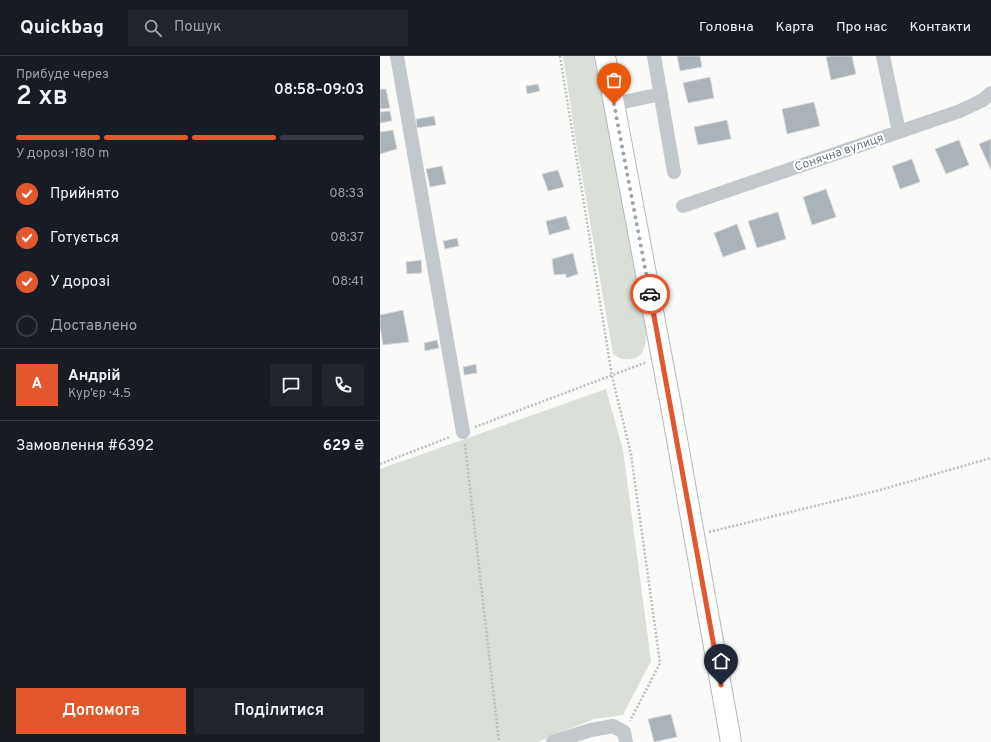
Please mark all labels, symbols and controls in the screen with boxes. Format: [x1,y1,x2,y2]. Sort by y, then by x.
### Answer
search box [128,10,408,46]
text: Quickbag [20,16,104,40]
icon: search [142,17,164,39]
text: Пошук [174,18,222,37]
text: Головна [699,19,754,36]
text: Карта [776,19,814,36]
text: Про нас [836,19,887,36]
text: Контакти [909,19,971,36]
pin [597,63,631,104]
text: Прибуде через [16,67,109,83]
icon: bag [603,69,625,91]
text: 2 хв [16,81,68,114]
text: 08:58–09:03 [274,81,364,100]
street label: Сонячна вулиця [793,130,886,176]
text: У дорозі · 180 m [16,146,109,162]
icon: check [16,183,38,205]
text: Прийнято [50,185,119,204]
text: 08:33 [329,186,364,202]
icon: check [16,227,38,249]
text: Готується [50,229,119,248]
text: 08:37 [330,230,364,246]
icon: check [16,271,38,293]
text: У дорозі [50,273,110,292]
text: 08:41 [332,274,364,290]
courier [630,274,670,314]
icon: car [639,283,661,305]
text: Доставлено [50,317,137,336]
button: chat [270,364,312,406]
button: phone [322,364,364,406]
text: Андрій [68,367,121,386]
text: А [32,375,42,394]
text: Кур’єр · 4.5 [68,386,131,402]
text: Замовлення #6392 [16,437,154,456]
text: 629 ₴ [323,437,364,456]
pin [704,644,738,685]
icon: home [710,650,732,672]
button: Допомога [16,688,186,734]
button: Поділитися [194,688,364,734]

